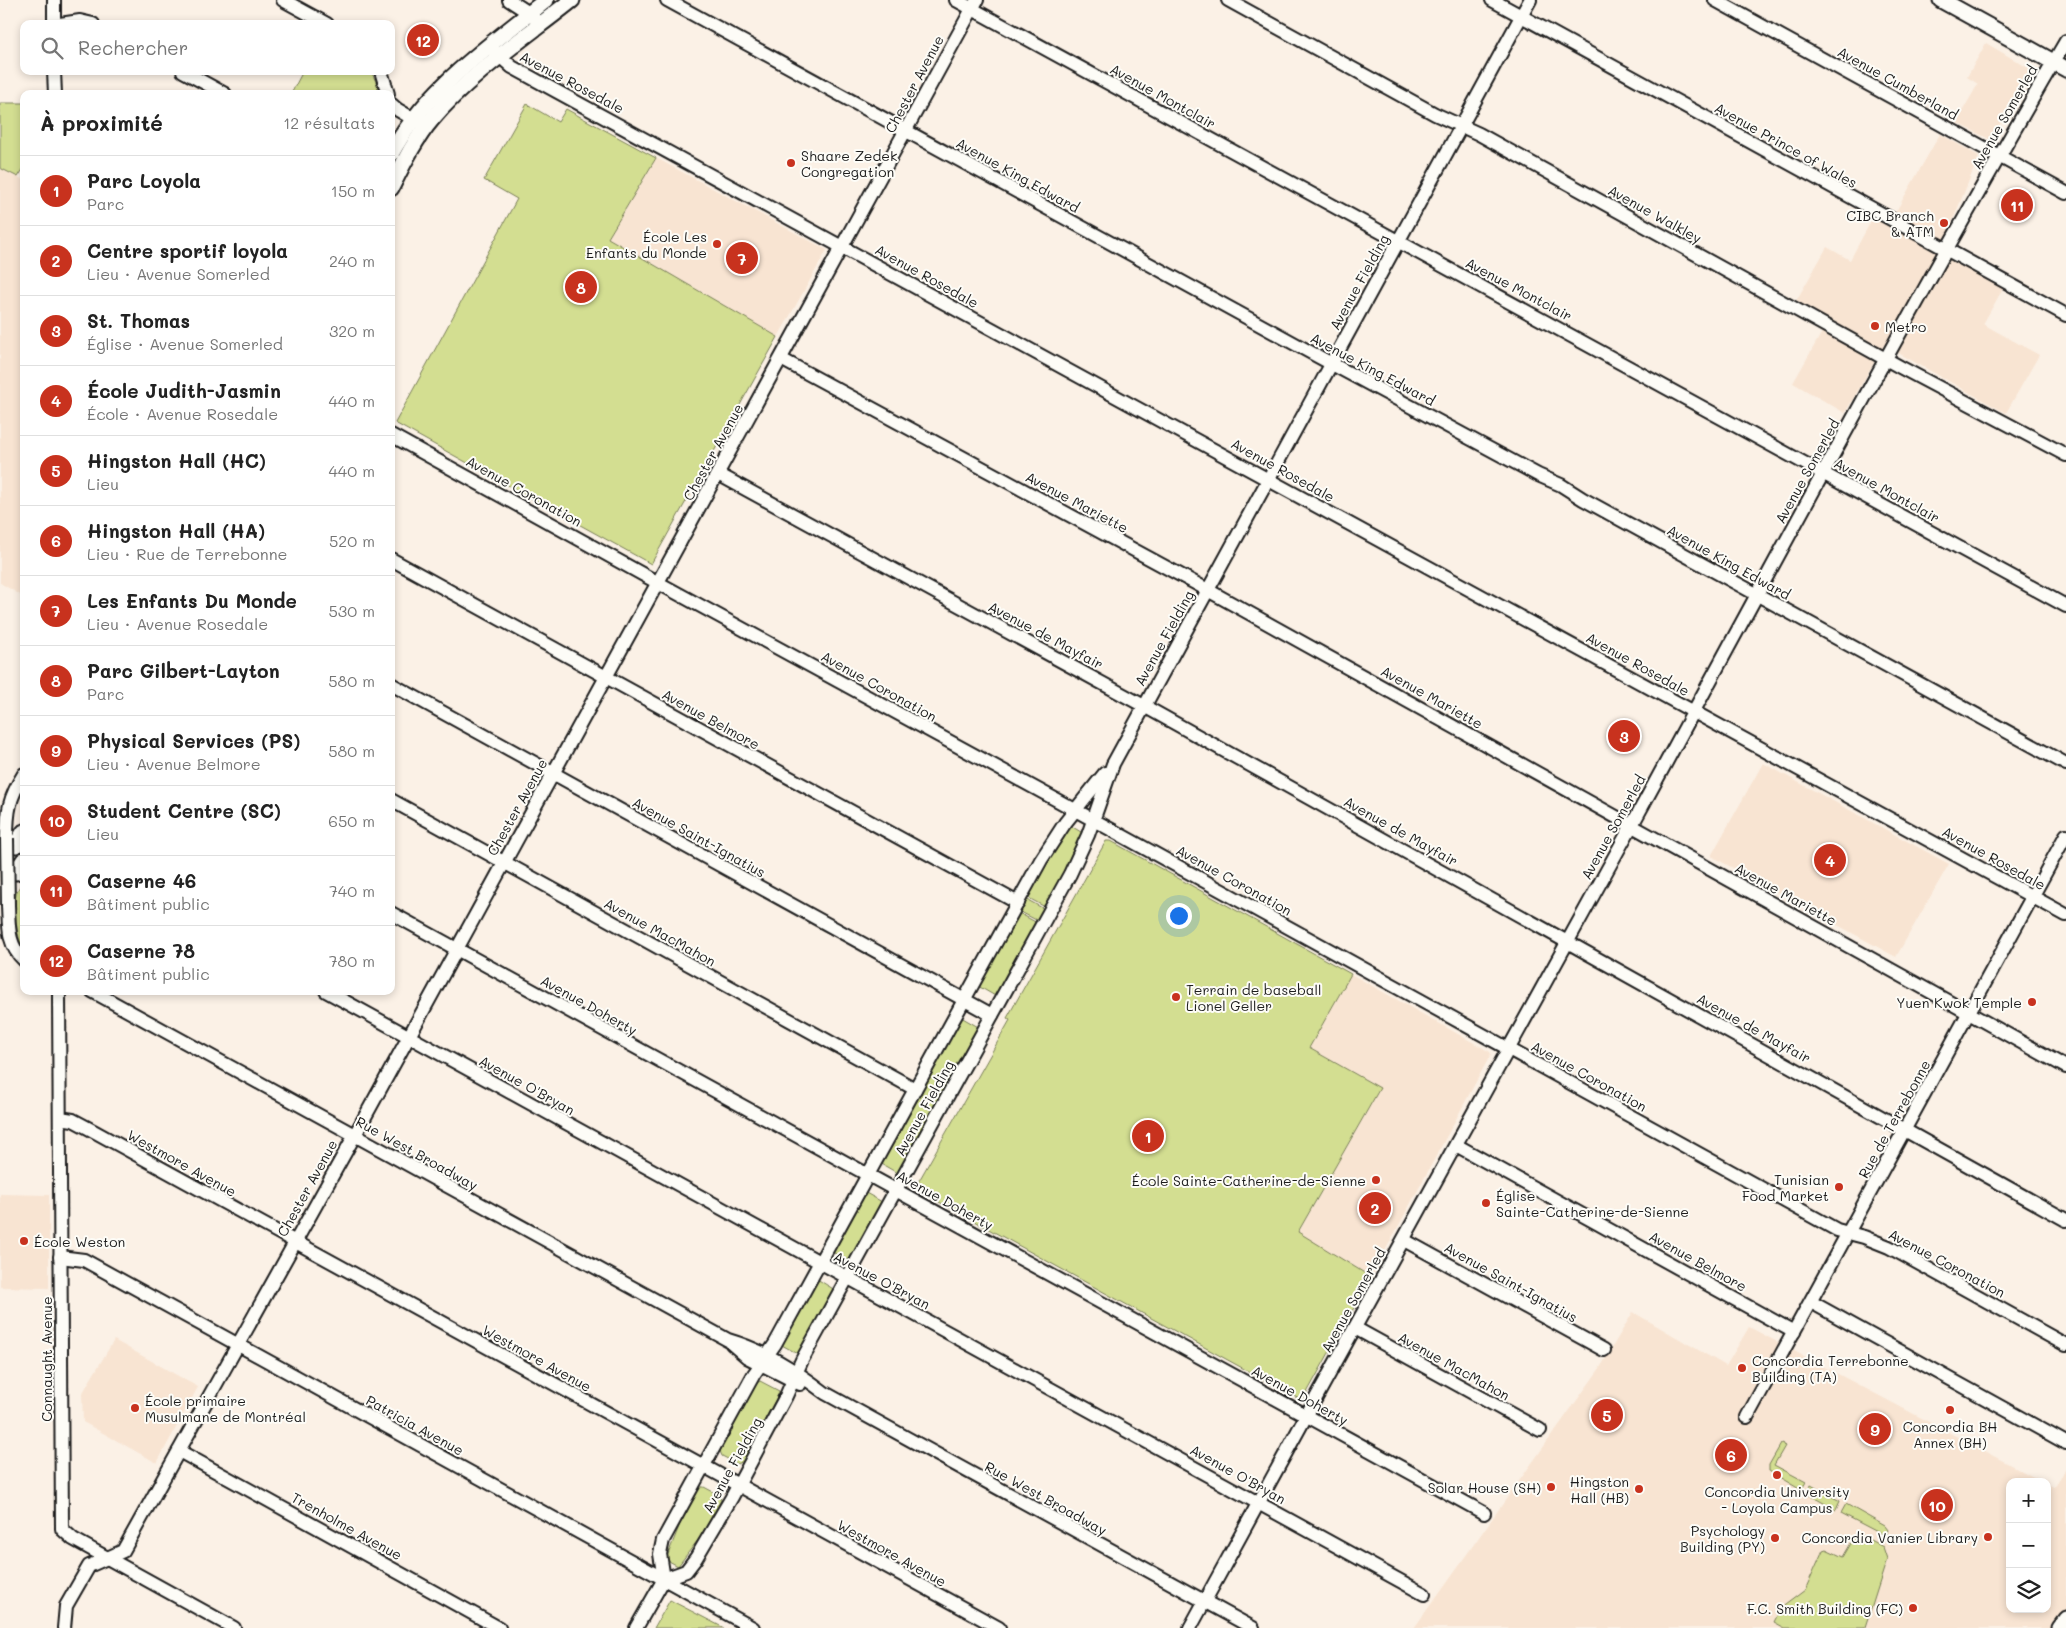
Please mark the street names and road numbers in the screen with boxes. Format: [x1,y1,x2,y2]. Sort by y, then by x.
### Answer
street label: Chester Avenue [880,32,948,136]
street label: Avenue Cumberland [1834,42,1962,124]
street label: Avenue Rosedale [517,47,627,117]
street label: Avenue Montclair [1107,59,1219,133]
street label: Avenue Somerled [1967,61,2042,172]
street label: Avenue Prince of Wales [1711,98,1861,192]
street label: Avenue King Edward [953,133,1083,217]
street label: Avenue Walkley [1605,180,1705,248]
street label: Avenue Fielding [1325,231,1393,333]
street label: Avenue Rosedale [872,240,982,312]
street label: Avenue Montclair [1462,253,1576,325]
street label: Avenue King Edward [1307,328,1439,410]
street label: Chester Avenue [678,400,748,504]
street label: Avenue Somerled [1770,415,1844,527]
street label: Avenue Rosedale [1228,434,1338,506]
street label: Avenue Coronation [463,451,585,531]
street label: Avenue Montclair [1831,453,1943,527]
street label: Avenue Mariette [1022,467,1132,537]
street label: Avenue King Edward [1664,520,1794,604]
street label: Avenue Fielding [1130,587,1198,689]
street label: Avenue de Mayfair [985,597,1107,673]
street label: Avenue Rosedale [1583,628,1693,700]
street label: Avenue Coronation [818,646,940,726]
street label: Avenue Mariette [1378,661,1486,733]
street label: Avenue Belmore [659,684,763,754]
street label: Chester Avenue [482,755,552,859]
street label: Avenue Somerled [1576,771,1650,883]
street label: Avenue de Mayfair [1341,792,1461,870]
street label: Avenue Saint-Ignatius [629,793,769,881]
street label: Avenue Rosedale [1939,822,2049,894]
street label: Avenue Coronation [1173,840,1295,920]
street label: Avenue Mariette [1732,858,1840,930]
street label: Avenue MacMahon [601,893,719,971]
street label: Avenue Doherty [537,971,641,1039]
street label: Avenue de Mayfair [1694,989,1814,1067]
street label: Avenue Coronation [1528,1036,1650,1116]
street label: Avenue O'Bryan [476,1051,578,1119]
street label: Rue de Terrebonne [1854,1056,1934,1182]
street label: Avenue Fielding [890,1057,958,1159]
street label: Rue West Broadway [353,1112,481,1194]
street label: Westmore Avenue [124,1125,240,1201]
street label: Chester Avenue [272,1136,342,1240]
street label: Avenue Doherty [893,1166,997,1234]
street label: Avenue Coronation [1885,1224,2009,1302]
street label: Avenue Belmore [1646,1226,1750,1296]
street label: Avenue Saint-Ignatius [1441,1238,1581,1326]
street label: Avenue Somerled [1316,1244,1390,1356]
street label: Avenue O'Bryan [830,1247,934,1313]
street label: Connaught Avenue [37,1296,56,1422]
street label: Westmore Avenue [479,1320,595,1396]
street label: Avenue MacMahon [1395,1327,1513,1405]
street label: Avenue Doherty [1248,1361,1352,1429]
street label: Patricia Avenue [363,1390,467,1460]
street label: Avenue Fielding [698,1414,766,1516]
street label: Avenue O'Bryan [1187,1440,1289,1508]
street label: Rue West Broadway [982,1457,1110,1539]
street label: Trenholme Avenue [288,1488,406,1564]
street label: Westmore Avenue [834,1515,950,1591]

